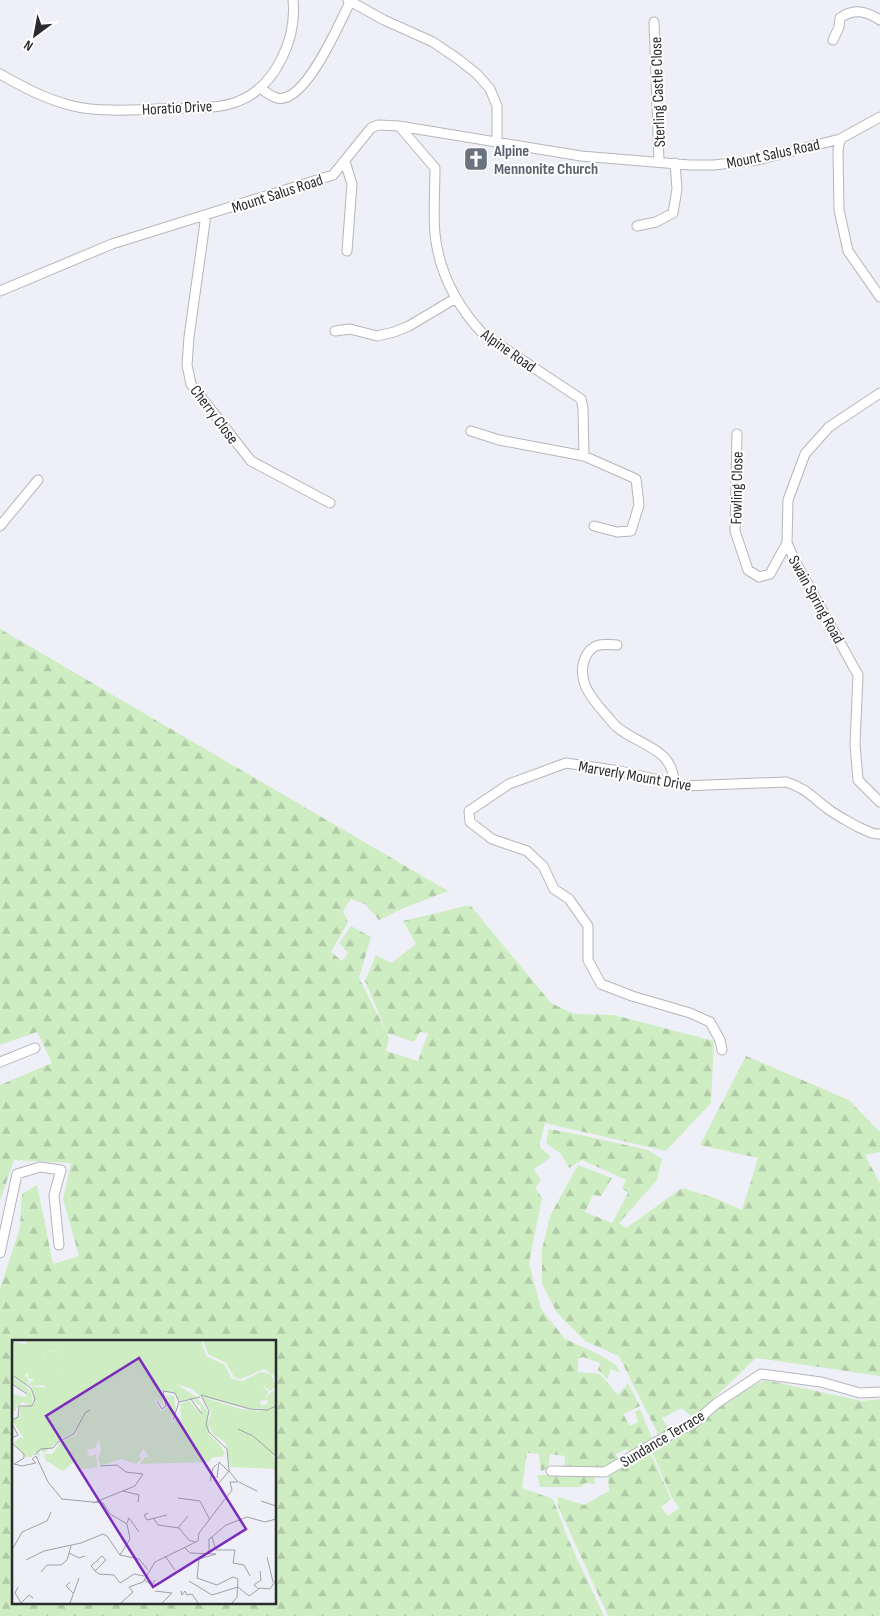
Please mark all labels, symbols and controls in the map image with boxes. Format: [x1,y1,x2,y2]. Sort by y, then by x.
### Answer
north arrow [10,10,60,60]
text: N [21,36,36,55]
street label: Sterling Castle Close [647,36,670,147]
street label: Horatio Drive [142,97,213,120]
street label: Mount Salus Road [725,135,822,174]
place label: Alpine Mennonite Church [493,142,598,179]
church icon: Alpine Mennonite Church [463,146,489,172]
street label: Mount Salus Road [229,171,326,218]
street label: Alpine Road [476,325,539,377]
street label: Cherry Close [186,382,242,448]
street label: Fowling Close [727,451,748,525]
street label: Swain Spring Road [784,552,848,647]
street label: Marverly Mount Drive [577,757,693,796]
inset map [12,1340,276,1604]
street label: Sundance Terrace [617,1407,708,1472]

